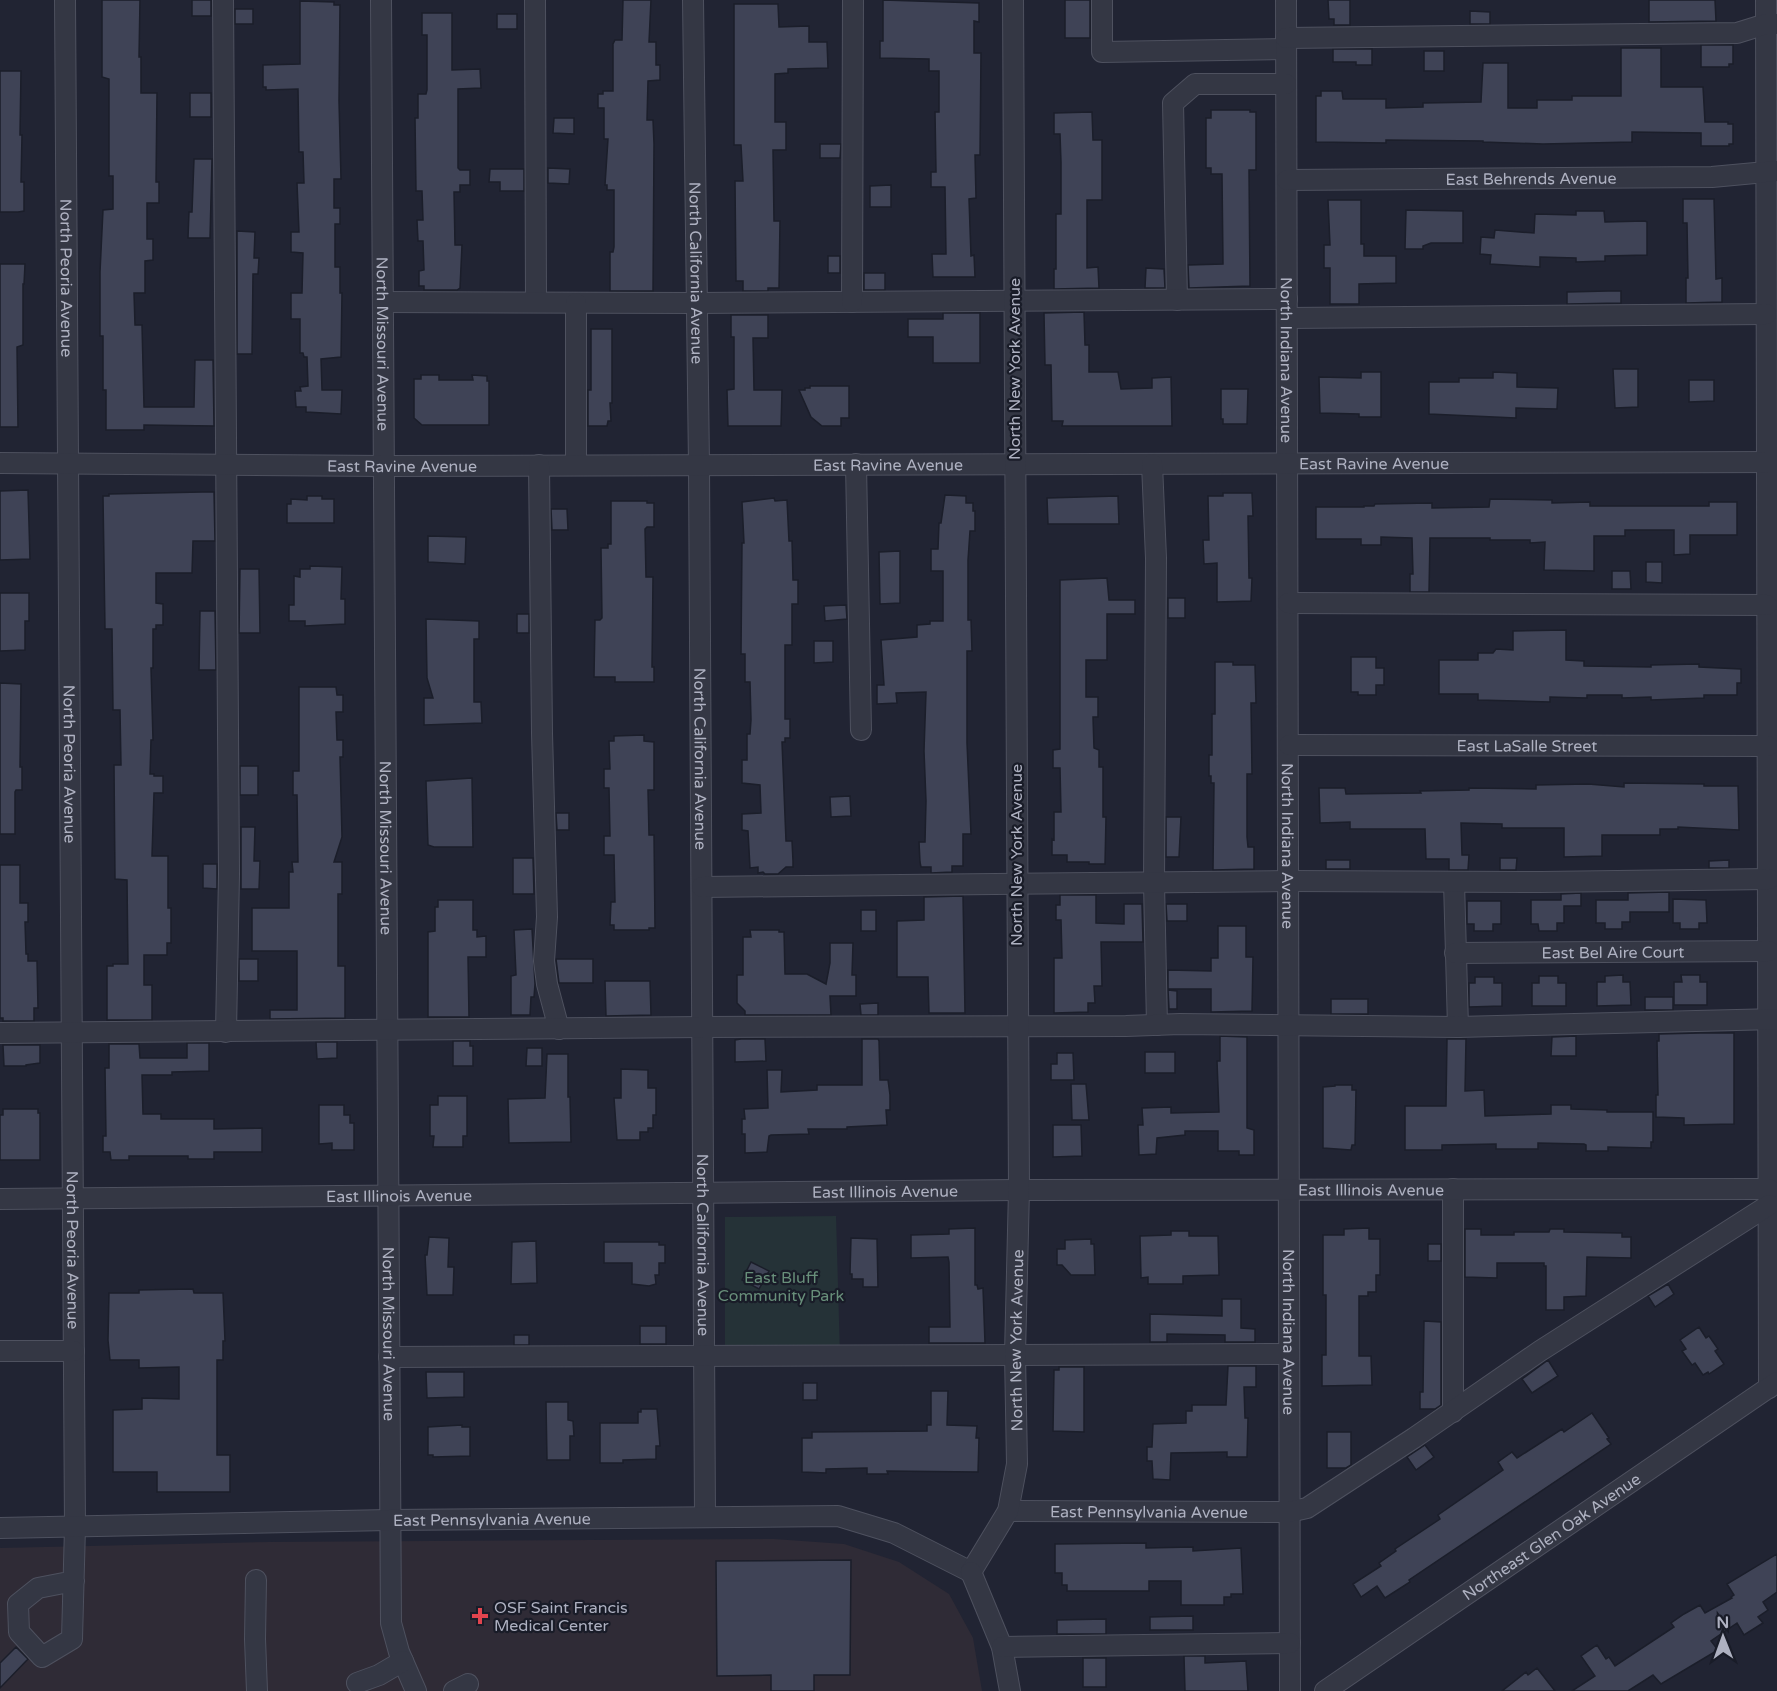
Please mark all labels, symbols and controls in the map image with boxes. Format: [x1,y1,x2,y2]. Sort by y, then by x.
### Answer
street label: East Behrends Avenue [1446,169,1616,190]
street label: North California Avenue [684,182,707,364]
street label: North Peoria Avenue [55,199,76,357]
street label: North Missouri Avenue [372,257,393,431]
street label: North Indiana Avenue [1276,277,1296,443]
street label: North New York Avenue [1005,278,1025,460]
street label: East Ravine Avenue [1299,454,1449,474]
street label: East Ravine Avenue [813,455,963,476]
street label: East Ravine Avenue [327,457,477,477]
street label: North California Avenue [689,668,710,850]
street label: North Peoria Avenue [58,685,80,843]
street label: East LaSalle Street [1457,736,1597,757]
street label: North Missouri Avenue [375,761,396,935]
street label: North Indiana Avenue [1277,763,1297,929]
street label: North New York Avenue [1007,764,1027,946]
street label: East Bel Aire Court [1542,943,1684,963]
street label: North California Avenue [692,1154,713,1336]
street label: North Peoria Avenue [62,1171,83,1329]
street label: East Illinois Avenue [1298,1180,1444,1201]
street label: East Illinois Avenue [812,1182,958,1203]
street label: East Illinois Avenue [326,1186,472,1207]
street label: North Missouri Avenue [378,1247,399,1421]
street label: North New York Avenue [1006,1249,1029,1431]
street label: North Indiana Avenue [1278,1249,1298,1415]
park label: East Bluff Community Park [718,1268,844,1306]
street label: Northeast Glen Oak Avenue [1459,1469,1645,1605]
street label: East Pennsylvania Avenue [1050,1502,1248,1523]
street label: East Pennsylvania Avenue [393,1509,591,1531]
place label: OSF Saint Francis Medical Center [494,1598,628,1636]
marker: OSF Saint Francis Medical Center [471,1607,489,1625]
north arrow [1693,1607,1753,1667]
text: N [1716,1613,1729,1633]

